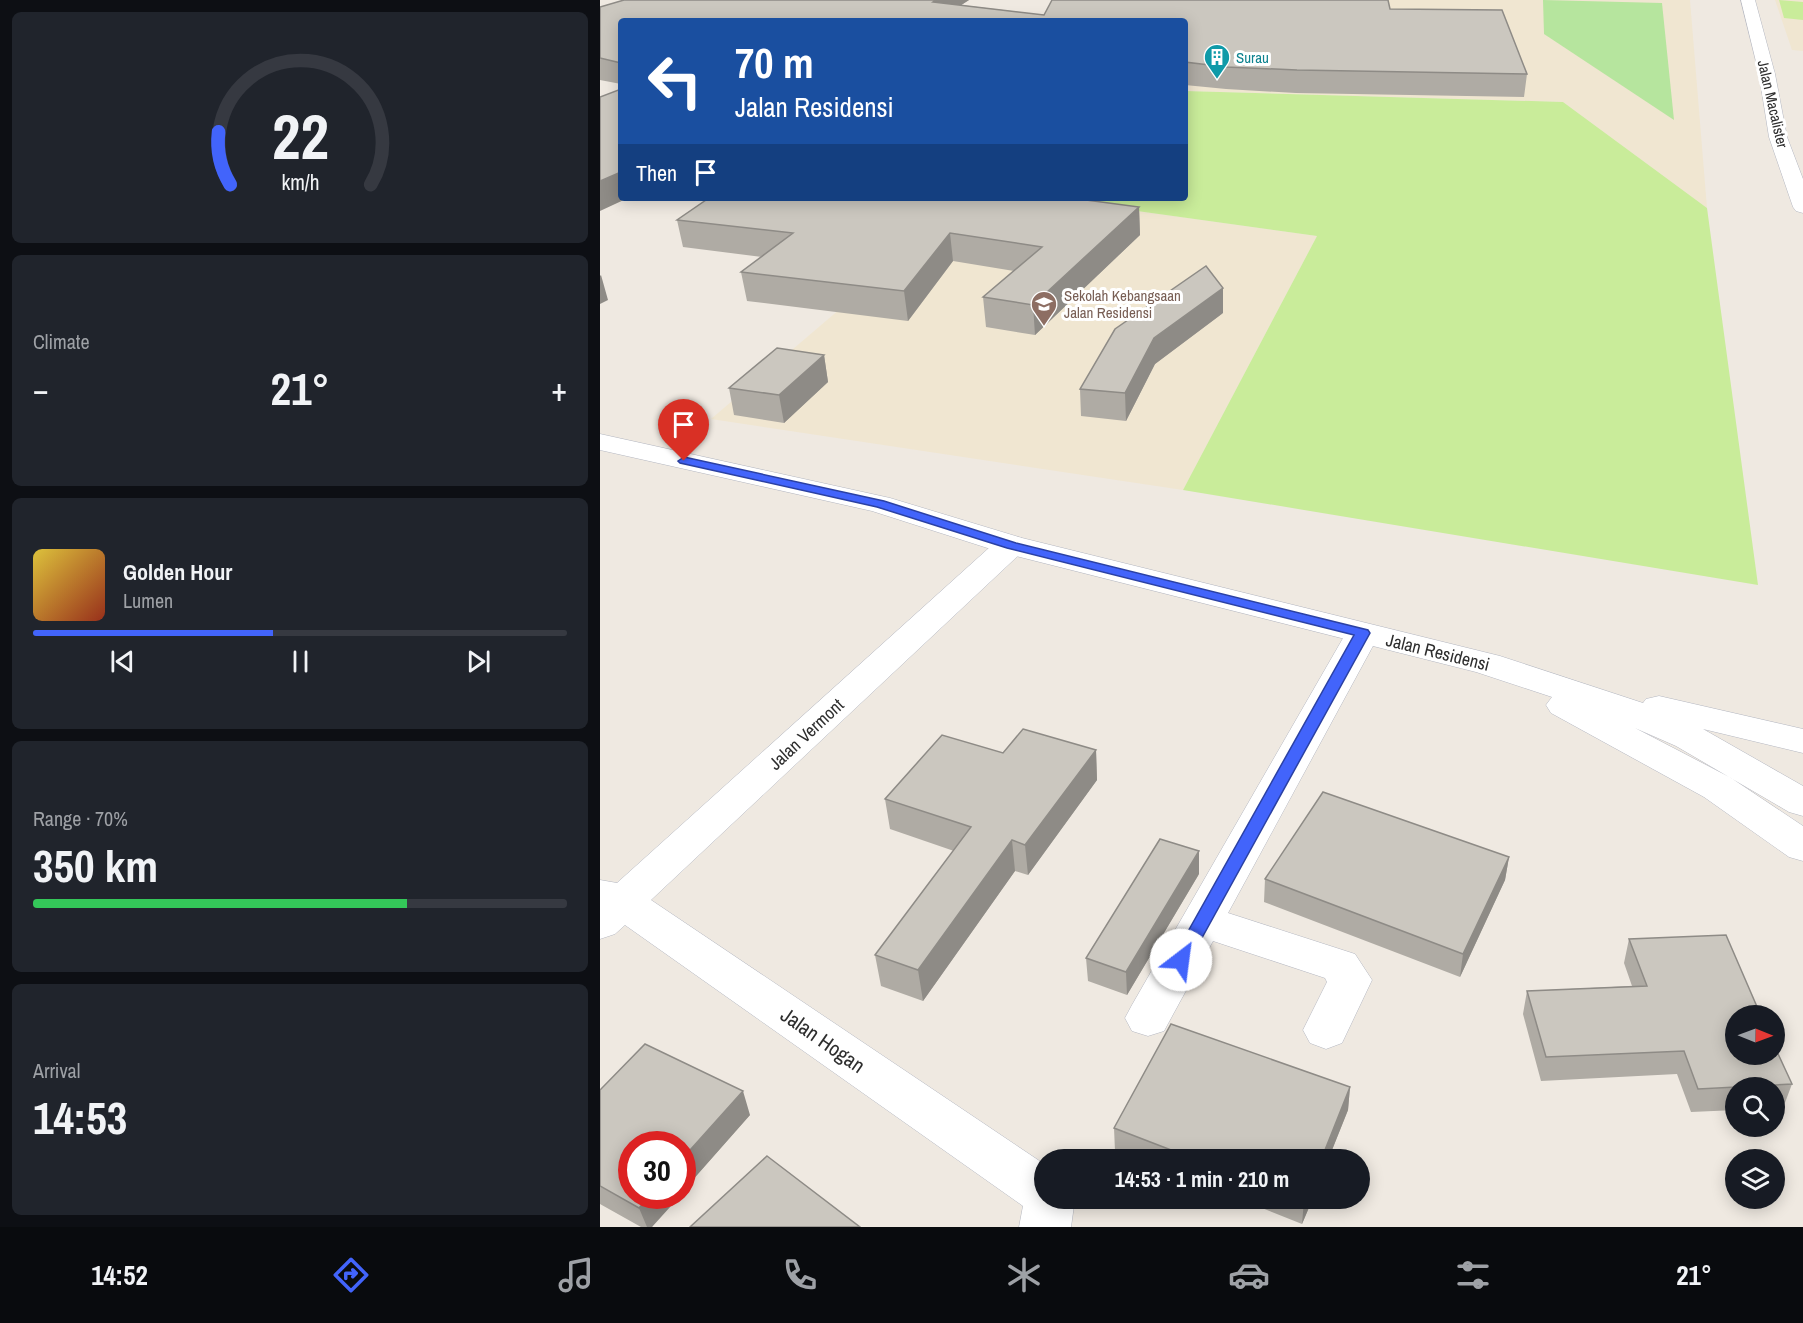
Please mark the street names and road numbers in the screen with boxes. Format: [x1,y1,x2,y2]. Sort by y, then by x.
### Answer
street label: Jalan Macalister [1753,58,1793,150]
street label: Jalan Residensi [1384,627,1492,677]
street label: Jalan Vermont [763,693,849,775]
street label: Jalan Hogan [775,1000,871,1080]

